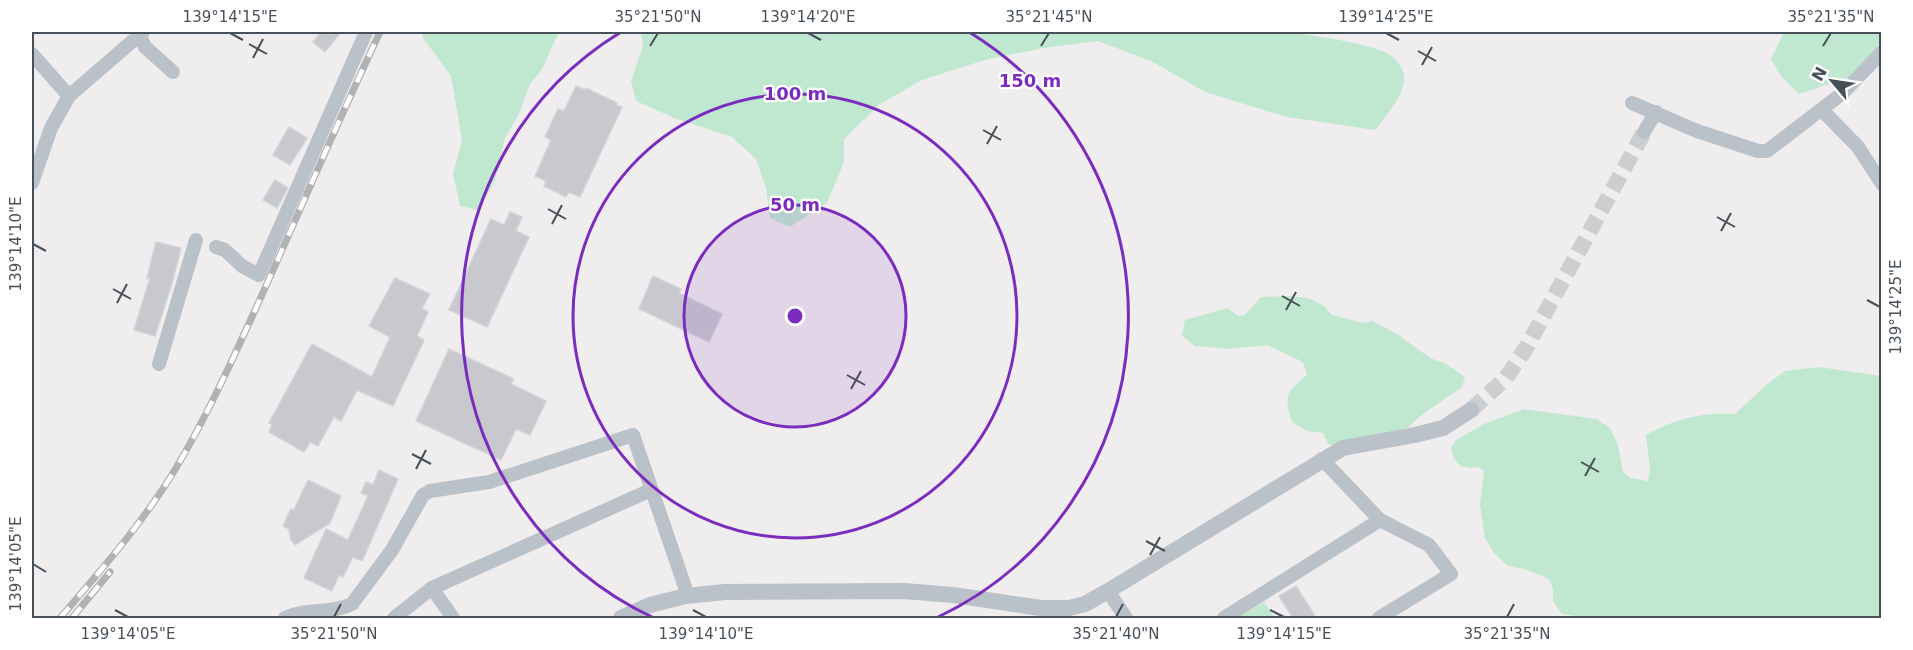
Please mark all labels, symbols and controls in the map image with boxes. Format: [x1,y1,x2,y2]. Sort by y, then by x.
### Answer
text: 139°14'15"E [183,8,277,26]
text: 35°21'50"N [614,8,702,26]
text: 139°14'20"E [761,8,855,26]
text: 35°21'45"N [1005,8,1093,26]
text: 139°14'25"E [1339,8,1433,26]
text: 35°21'35"N [1787,8,1875,26]
north arrow [1802,51,1862,111]
text: N [1808,64,1831,84]
text: 150 m [999,70,1061,91]
text: 100 m [764,83,826,104]
text: 50 m [770,194,820,215]
text: 139°14'10"E [7,197,25,291]
text: 139°14'25"E [1887,260,1905,354]
centre of rings [785,306,805,326]
text: 139°14'05"E [7,517,25,611]
text: 139°14'05"E [81,625,175,643]
text: 35°21'50"N [290,625,378,643]
text: 139°14'10"E [659,625,753,643]
text: 35°21'40"N [1072,625,1160,643]
text: 139°14'15"E [1237,625,1331,643]
text: 35°21'35"N [1463,625,1551,643]

